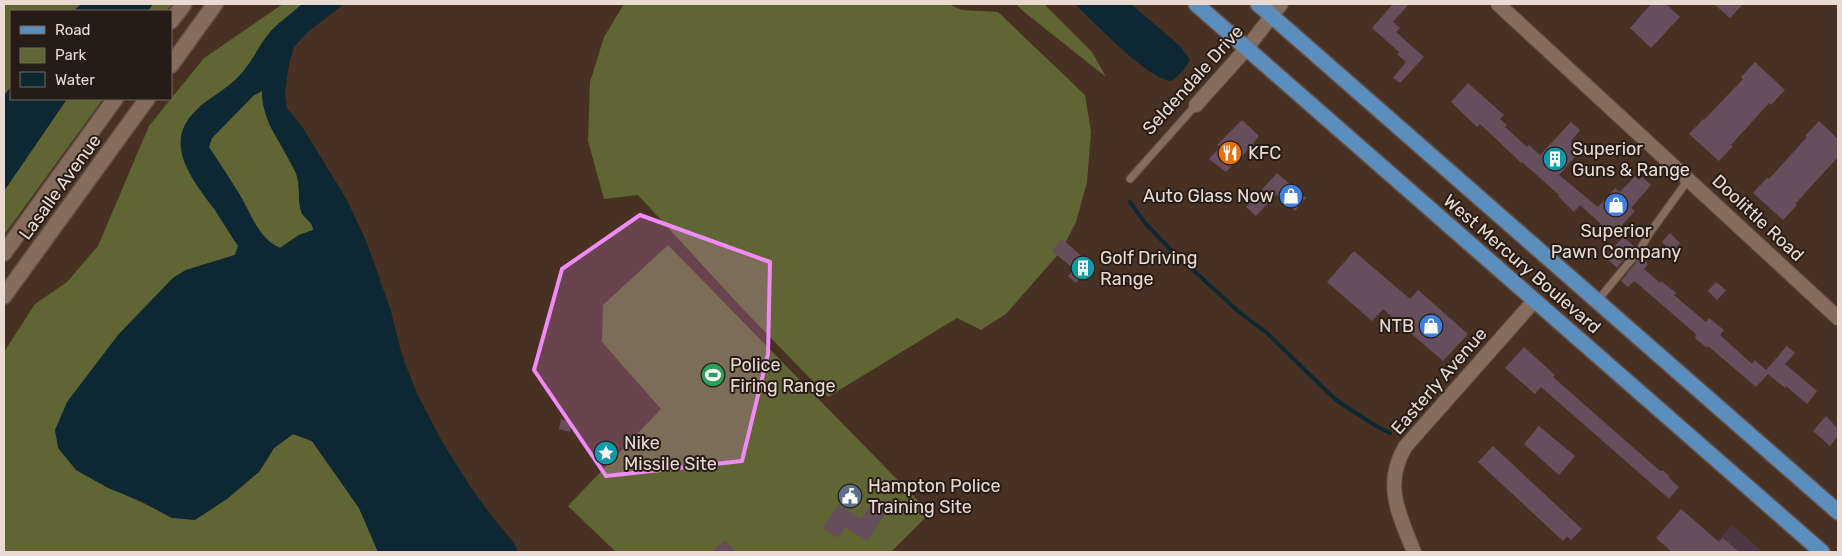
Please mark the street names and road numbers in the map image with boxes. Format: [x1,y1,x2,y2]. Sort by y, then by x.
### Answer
street label: Seldendale Drive [1138,21,1248,139]
street label: Lasalle Avenue [14,130,106,244]
street label: Doolittle Road [1708,170,1808,266]
street label: West Mercury Boulevard [1439,190,1605,338]
street label: Easterly Avenue [1386,323,1492,439]

